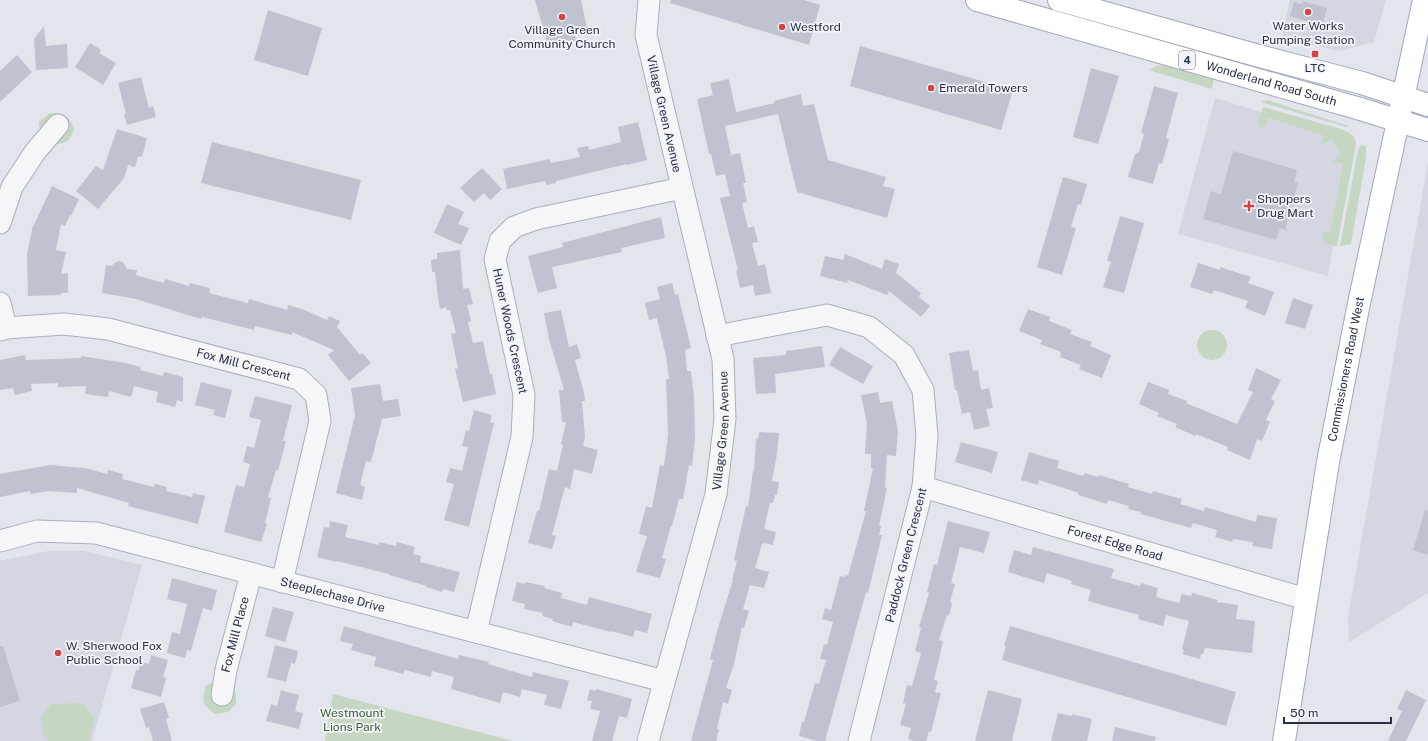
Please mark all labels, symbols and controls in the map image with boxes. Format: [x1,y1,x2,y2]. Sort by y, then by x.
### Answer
marker: Water Works Pumping Station [1303,7,1313,17]
marker: Village Green Community Church [557,12,567,22]
place label: Water Works Pumping Station [1262,19,1354,47]
place label: Westford [790,20,841,34]
marker: Westford [777,22,787,32]
place label: Village Green Community Church [509,23,616,51]
marker: LTC [1310,49,1320,59]
road number: 4 [1179,51,1195,69]
street label: Village Green Avenue [644,54,684,174]
street label: Wonderland Road South [1204,58,1338,109]
place label: LTC [1304,61,1326,75]
place label: Emerald Towers [939,81,1028,95]
marker: Emerald Towers [926,83,936,93]
place label: Shoppers Drug Mart [1257,192,1314,220]
marker: Shoppers Drug Mart [1244,201,1254,211]
street label: Huner Woods Crescent [490,267,530,395]
street label: Commissioners Road West [1325,295,1367,443]
street label: Fox Mill Crescent [195,345,293,384]
street label: Village Green Avenue [710,370,732,491]
street label: Paddock Green Crescent [882,486,930,624]
street label: Forest Edge Road [1066,523,1164,564]
street label: Steeplechase Drive [279,574,387,615]
street label: Fox Mill Place [219,595,252,674]
place label: W. Sherwood Fox Public School [66,639,162,667]
marker: W. Sherwood Fox Public School [53,648,63,658]
scale bar [1284,699,1391,725]
park label: Westmount Lions Park [320,706,384,734]
text: 50 m [1290,706,1318,720]

